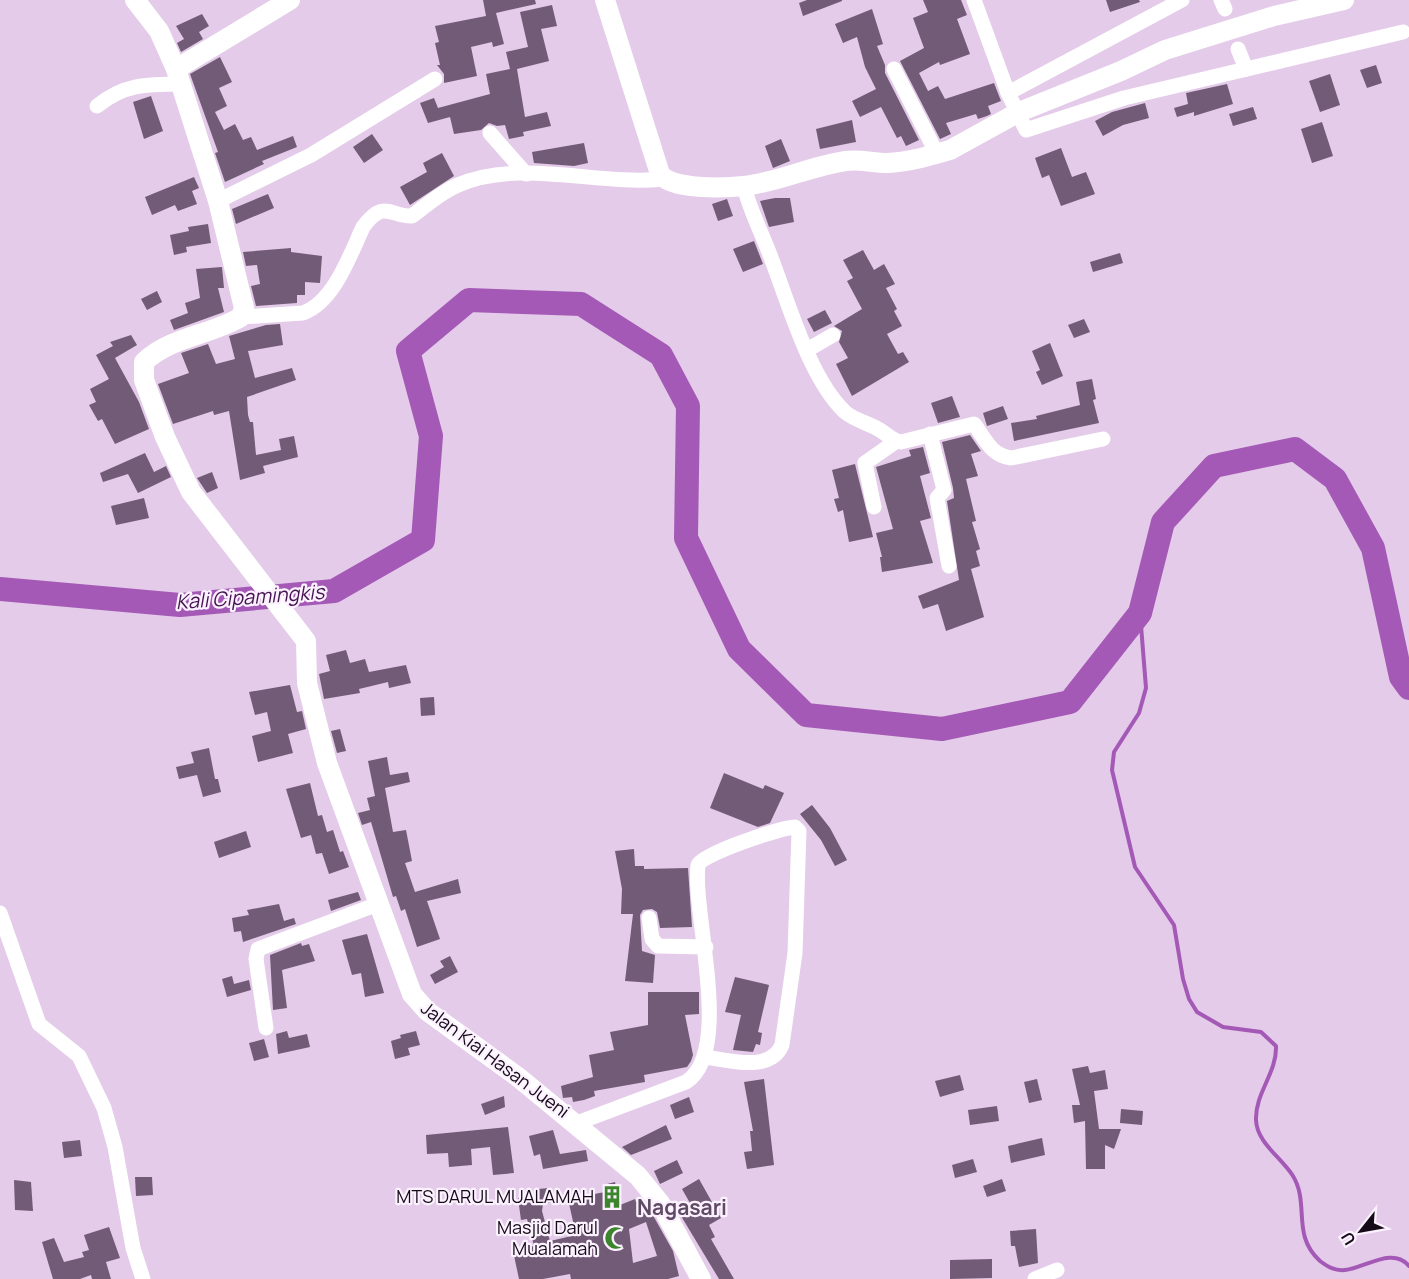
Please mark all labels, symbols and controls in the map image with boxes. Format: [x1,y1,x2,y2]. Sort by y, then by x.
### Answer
water label: Kali Cipamingkis [175,578,327,615]
street label: Jalan Kiai Hasan Jueni [417,996,575,1123]
place label: MTS DARUL MUALAMAH [396,1184,594,1208]
building icon: MTS DARUL MUALAMAH [599,1184,625,1210]
district label: Nagasari [637,1193,727,1221]
north arrow [1331,1201,1391,1261]
place label: Masjid Darul Mualamah [497,1215,598,1260]
mosque icon: Masjid Darul Mualamah [603,1225,629,1251]
text: U [1336,1228,1361,1249]

